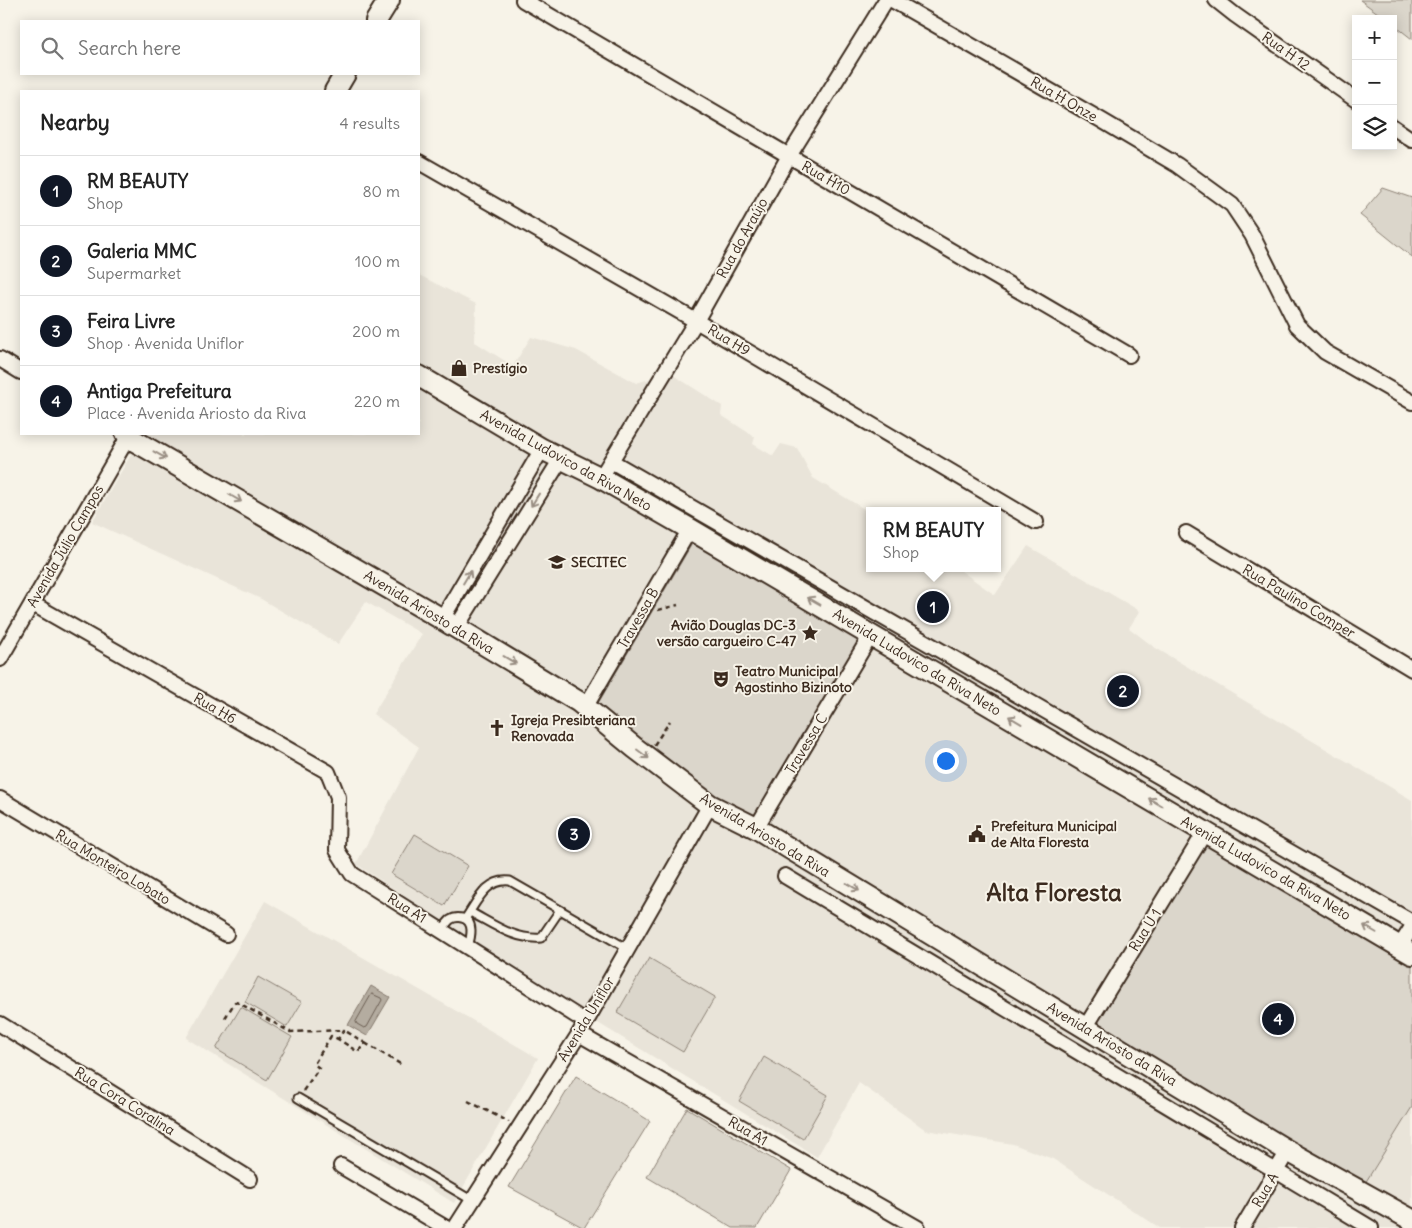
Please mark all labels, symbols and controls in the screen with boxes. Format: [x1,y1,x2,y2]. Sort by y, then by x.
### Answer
map controls [1352,15,1397,150]
button: + [1352,15,1397,60]
search box [20,20,420,75]
street label: Rua H 12 [1258,28,1314,74]
icon: search [38,34,66,62]
text: Search here [78,36,181,60]
button: − [1352,60,1397,105]
street label: Rua H Onze [1027,73,1101,125]
button: layers [1352,105,1397,150]
text: Nearby [40,109,110,136]
text: 4 results [339,113,400,133]
street label: Rua H10 [799,157,853,199]
text: RM BEAUTY [87,169,188,193]
text: 1 [53,181,59,201]
text: 80 m [362,181,400,201]
text: Shop [87,193,123,213]
street label: Rua do Araújo [712,194,772,281]
text: Galeria MMC [87,239,197,263]
text: 2 [52,251,60,271]
text: 100 m [355,251,400,271]
text: Supermarket [87,263,181,283]
text: Feira Livre [87,309,175,333]
street label: Rua H9 [704,320,754,360]
text: 3 [51,321,61,341]
text: 200 m [352,321,400,341]
text: Shop · Avenida Uniflor [87,333,244,353]
shop icon: Prestígio [449,358,469,378]
place label: Prestígio [473,359,527,377]
text: Antiga Prefeitura [87,379,232,403]
text: 4 [51,391,61,411]
text: 220 m [354,391,400,411]
text: Place · Avenida Ariosto da Riva [87,403,306,423]
street label: Avenida Ludovico da Riva Neto [477,405,655,515]
one-way arrow [153,450,168,460]
street label: Avenida Júlio Campos [23,482,107,610]
one-way arrow [227,493,242,503]
one-way arrow [530,493,540,507]
popup [866,507,1001,572]
text: RM BEAUTY [883,518,984,542]
text: Shop [883,542,919,562]
school or university icon: SECITEC [547,552,567,572]
place label: SECITEC [571,553,627,571]
street label: Rua Paulino Comper [1239,560,1359,642]
street label: Avenida Ariosto da Riva [361,566,497,658]
one-way arrow [462,571,472,585]
street label: Travessa B [613,584,663,652]
pin: 1 [917,588,949,626]
one-way arrow [808,596,822,606]
street label: Avenida Ludovico da Riva Neto [830,605,1005,720]
place label: Avião Douglas DC-3 versão cargueiro C-47 [657,616,796,650]
place icon: Avião Douglas DC-3 versão cargueiro C-47 [800,623,820,643]
one-way arrow [503,656,517,666]
place label: Teatro Municipal Agostinho Bizinoto [735,662,852,696]
theatre icon: Teatro Municipal Agostinho Bizinoto [711,669,731,689]
pin: 2 [1107,672,1139,710]
street label: Rua H6 [190,689,240,727]
street label: Travessa C [781,710,831,778]
place label: Igreja Presibteriana Renovada [511,711,635,745]
one-way arrow [1008,714,1022,724]
church icon: Igreja Presibteriana Renovada [487,718,507,738]
your location [933,748,959,774]
one-way arrow [636,749,650,759]
street label: Avenida Ariosto da Riva [697,789,833,881]
one-way arrow [1148,797,1162,807]
street label: Avenida Ludovico da Riva Neto [1178,812,1354,924]
pin: 3 [558,815,590,853]
place label: Prefeitura Municipal de Alta Floresta [991,817,1117,851]
public building icon: Prefeitura Municipal de Alta Floresta [967,824,987,844]
street label: Rua Monteiro Lobato [52,826,174,909]
district label: Alta Floresta [986,877,1122,907]
one-way arrow [846,883,860,893]
street label: Rua A1 [384,889,430,927]
street label: Rua U 1 [1125,905,1165,955]
one-way arrow [1363,924,1378,934]
street label: Avenida Uniflor [554,973,619,1065]
street label: Avenida Ariosto da Riva [1044,998,1180,1090]
pin: 4 [1262,1000,1294,1038]
street label: Rua Cora Coralina [71,1063,179,1139]
street label: Rua A1 [725,1113,771,1149]
street label: Rua A [1248,1169,1282,1211]

